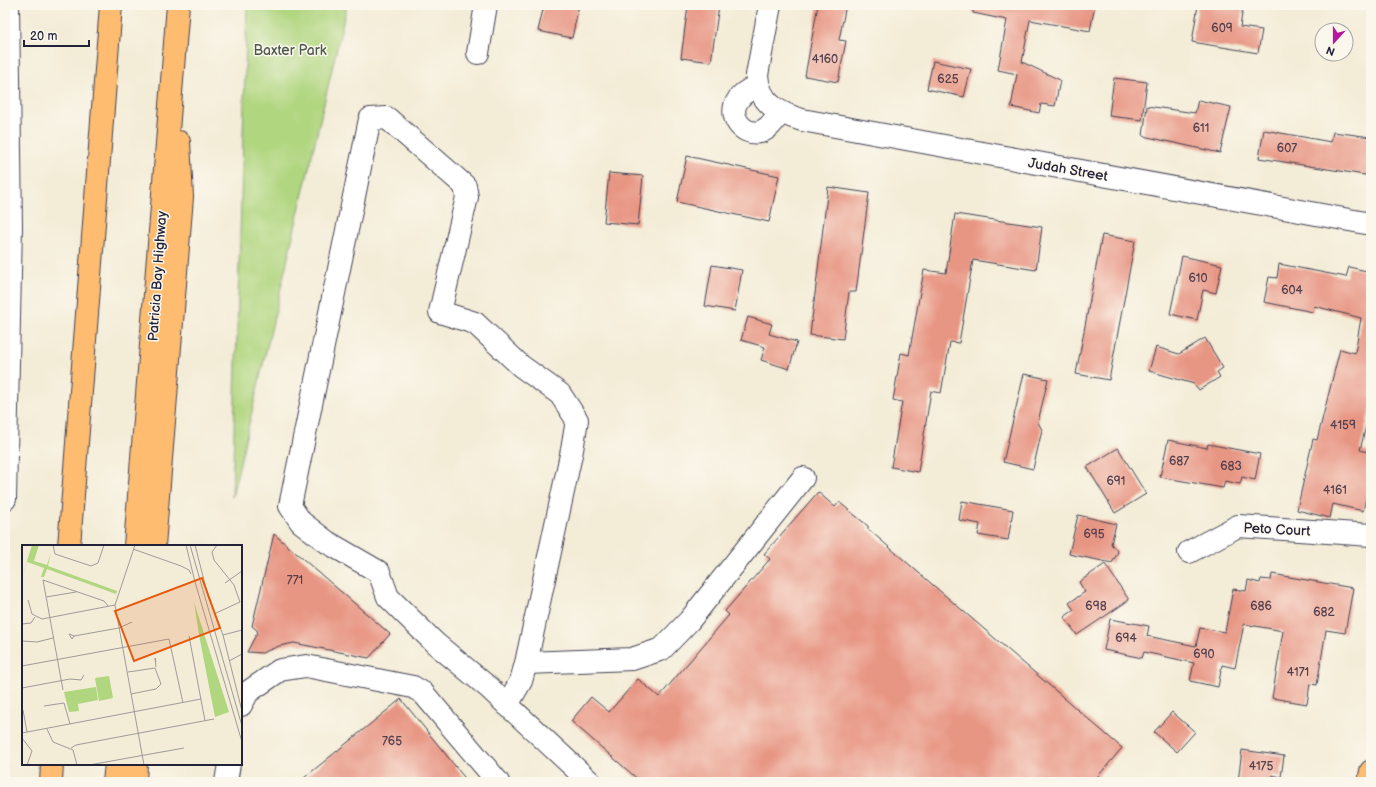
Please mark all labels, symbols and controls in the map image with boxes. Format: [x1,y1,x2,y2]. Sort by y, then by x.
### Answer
house number: 609 [1211,21,1233,36]
scale bar [24,22,89,48]
north arrow [1314,22,1354,62]
text: 20 m [30,29,57,44]
park label: Baxter Park [253,42,327,59]
text: N [1324,43,1337,58]
house number: 4160 [812,52,838,67]
house number: 625 [937,72,959,87]
house number: 611 [1193,121,1209,136]
house number: 607 [1277,141,1297,156]
street label: Judah Street [1027,154,1110,185]
street label: Patricia Bay Highway [144,210,171,342]
house number: 610 [1188,271,1208,286]
house number: 604 [1281,283,1304,298]
house number: 4159 [1330,418,1356,433]
house number: 687 [1169,454,1189,469]
house number: 683 [1220,459,1242,474]
house number: 691 [1107,474,1125,489]
house number: 4161 [1323,483,1347,498]
street label: Peto Court [1243,519,1312,540]
house number: 695 [1083,527,1105,542]
inset map [22,545,242,765]
house number: 771 [287,573,303,588]
house number: 698 [1085,599,1107,614]
house number: 686 [1250,599,1272,614]
house number: 682 [1313,605,1335,620]
house number: 694 [1115,631,1137,646]
house number: 690 [1193,647,1215,662]
house number: 4171 [1287,665,1309,680]
house number: 765 [382,734,402,749]
house number: 4175 [1249,759,1273,774]

